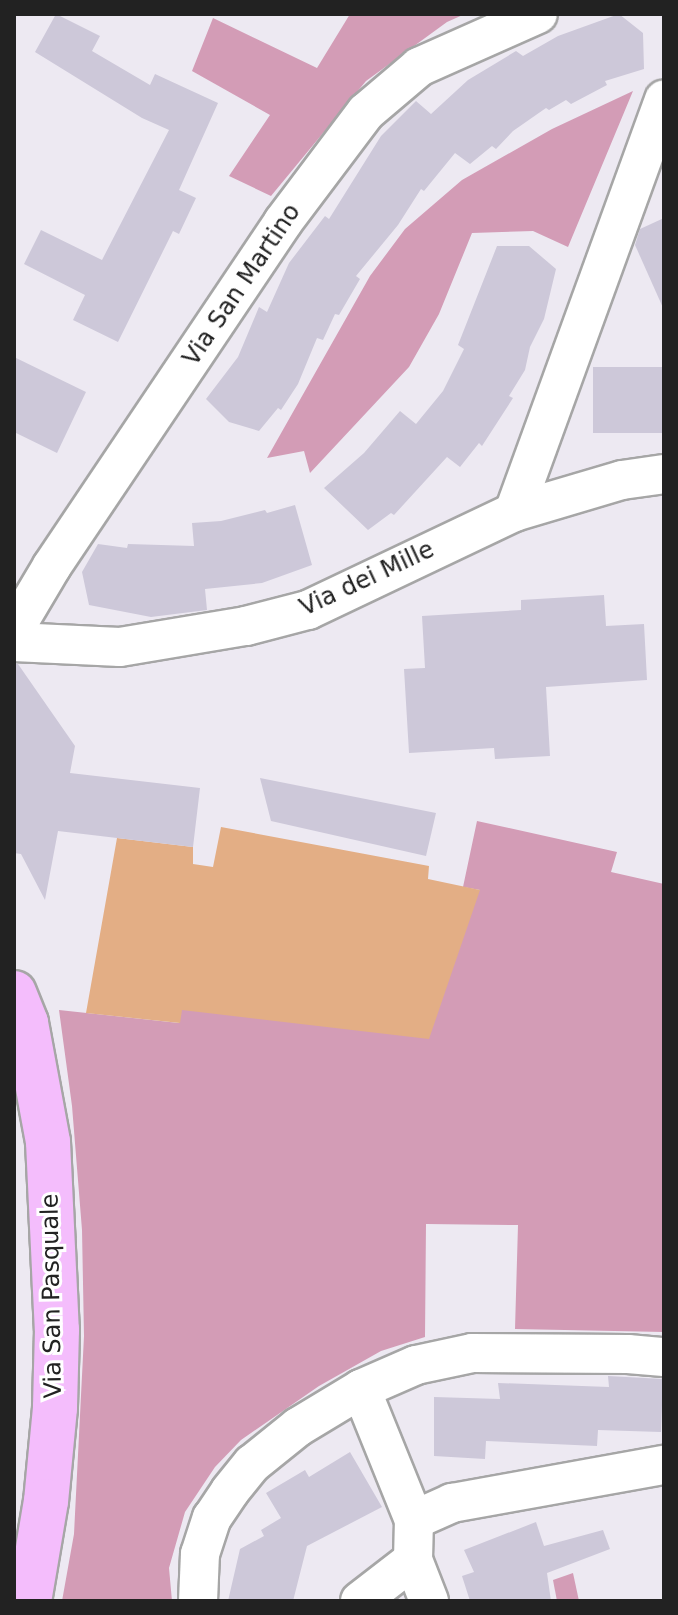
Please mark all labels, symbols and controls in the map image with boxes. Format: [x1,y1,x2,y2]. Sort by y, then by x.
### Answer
street label: Via San Martino [177,199,307,371]
street label: Via dei Mille [295,535,439,623]
street label: Via San Pasquale [36,1193,68,1399]

